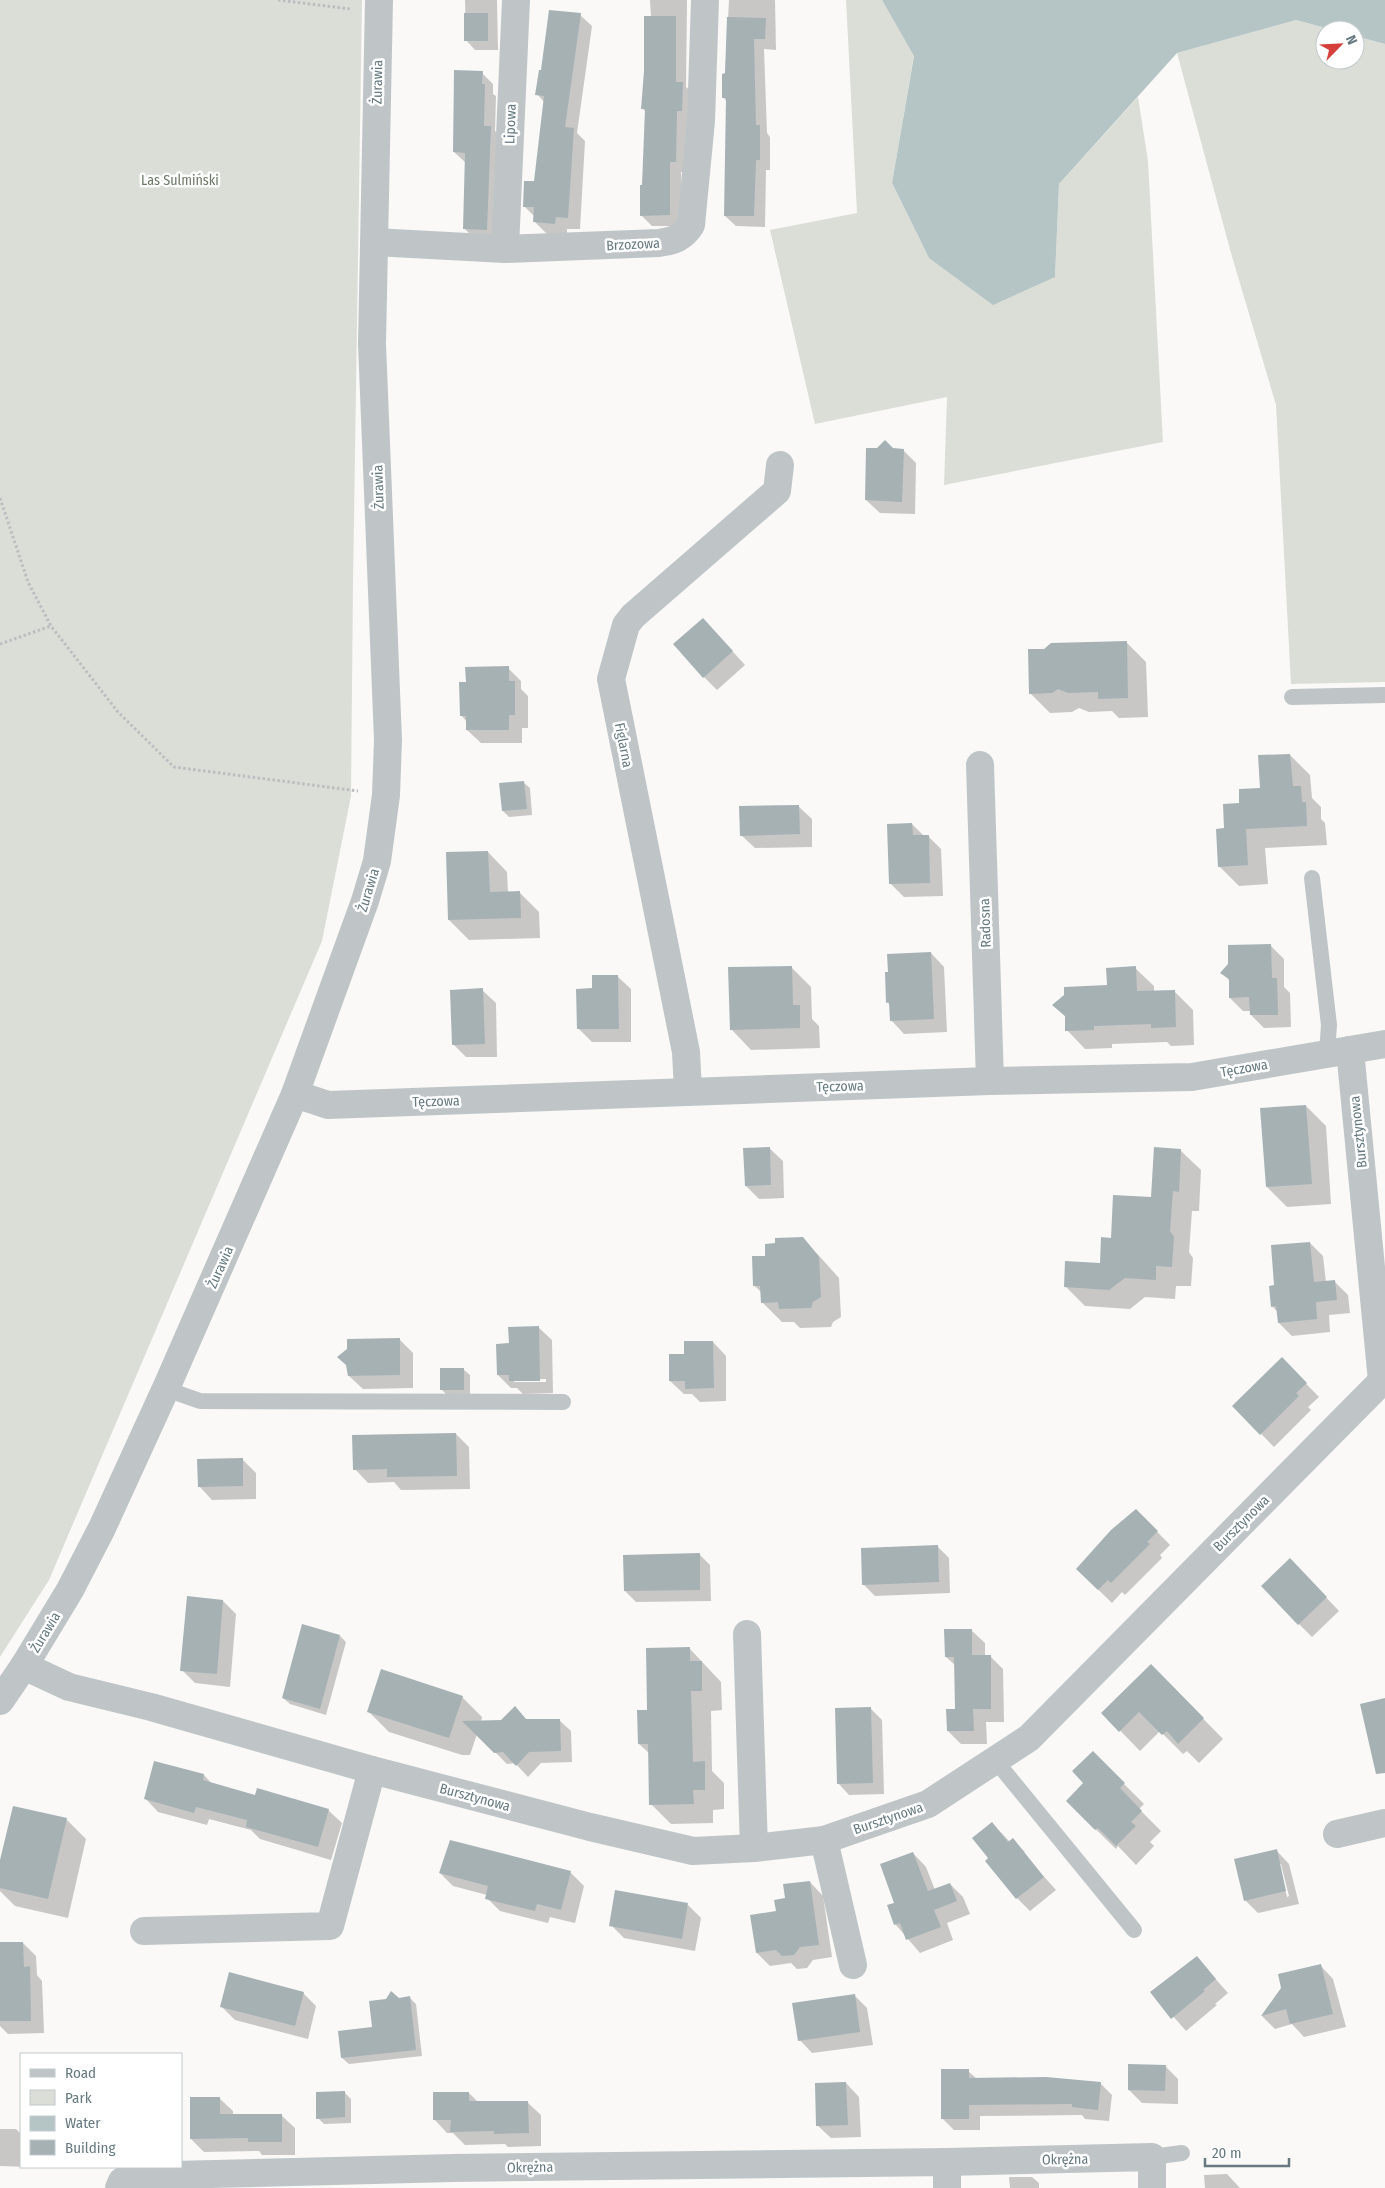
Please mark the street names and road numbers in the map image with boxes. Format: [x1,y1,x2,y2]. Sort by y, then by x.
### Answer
street label: Żurawia [369,60,386,104]
street label: Lipowa [501,103,520,144]
street label: Brzozowa [606,235,660,254]
street label: Żurawia [369,464,388,509]
street label: Figlarna [611,721,636,769]
street label: Żurawia [354,866,383,914]
street label: Radosna [976,898,995,948]
street label: Tęczowa [1219,1056,1269,1081]
street label: Tęczowa [816,1077,864,1096]
street label: Tęczowa [412,1092,460,1111]
street label: Bursztynowa [1346,1095,1371,1169]
street label: Żurawia [204,1243,237,1291]
street label: Bursztynowa [1210,1492,1273,1555]
street label: Żurawia [27,1609,64,1656]
street label: Bursztynowa [438,1780,512,1815]
street label: Bursztynowa [851,1799,925,1838]
street label: Okrężna [1042,2151,1088,2168]
street label: Okrężna [507,2159,553,2176]

